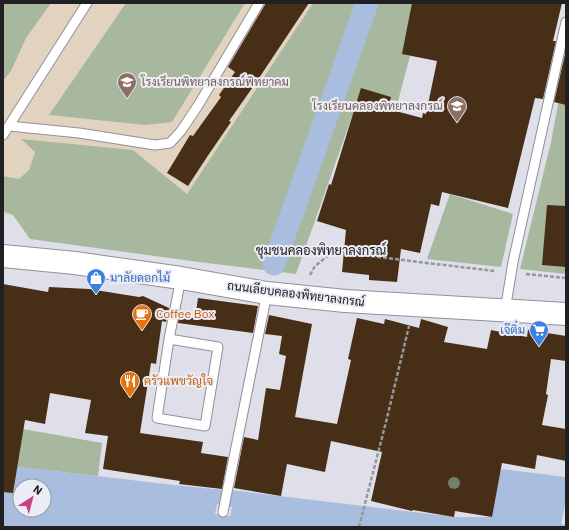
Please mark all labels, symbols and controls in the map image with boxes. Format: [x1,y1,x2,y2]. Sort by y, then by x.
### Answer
school or university icon: โรงเรียนพิทยาลงกรณ์พิทยาคม [116,71,138,99]
place label: โรงเรียนพิทยาลงกรณ์พิทยาคม [140,74,289,89]
school or university icon: โรงเรียนคลองพิทยาลงกรณ์ [446,95,468,123]
place label: โรงเรียนคลองพิทยาลงกรณ์ [311,98,443,113]
district label: ชุมชนคลองพิทยาลงกรณ์ [256,241,386,260]
shop icon: มาลัยดอกไม้ [85,267,107,295]
place label: มาลัยดอกไม้ [110,270,171,285]
street label: ถนนเลียบคลองพิทยาลงกรณ์ [226,278,366,309]
cafe icon: Coffee Box [131,303,153,331]
place label: Coffee Box [156,306,214,321]
supermarket icon: เจ๊ติ๋ม [528,319,550,347]
place label: เจ๊ติ๋ม [500,320,525,337]
restaurant icon: ครัวแพขวัญใจ [119,370,141,398]
place label: ครัวแพขวัญใจ [144,373,213,388]
north arrow [12,478,52,518]
text: N [31,482,45,498]

